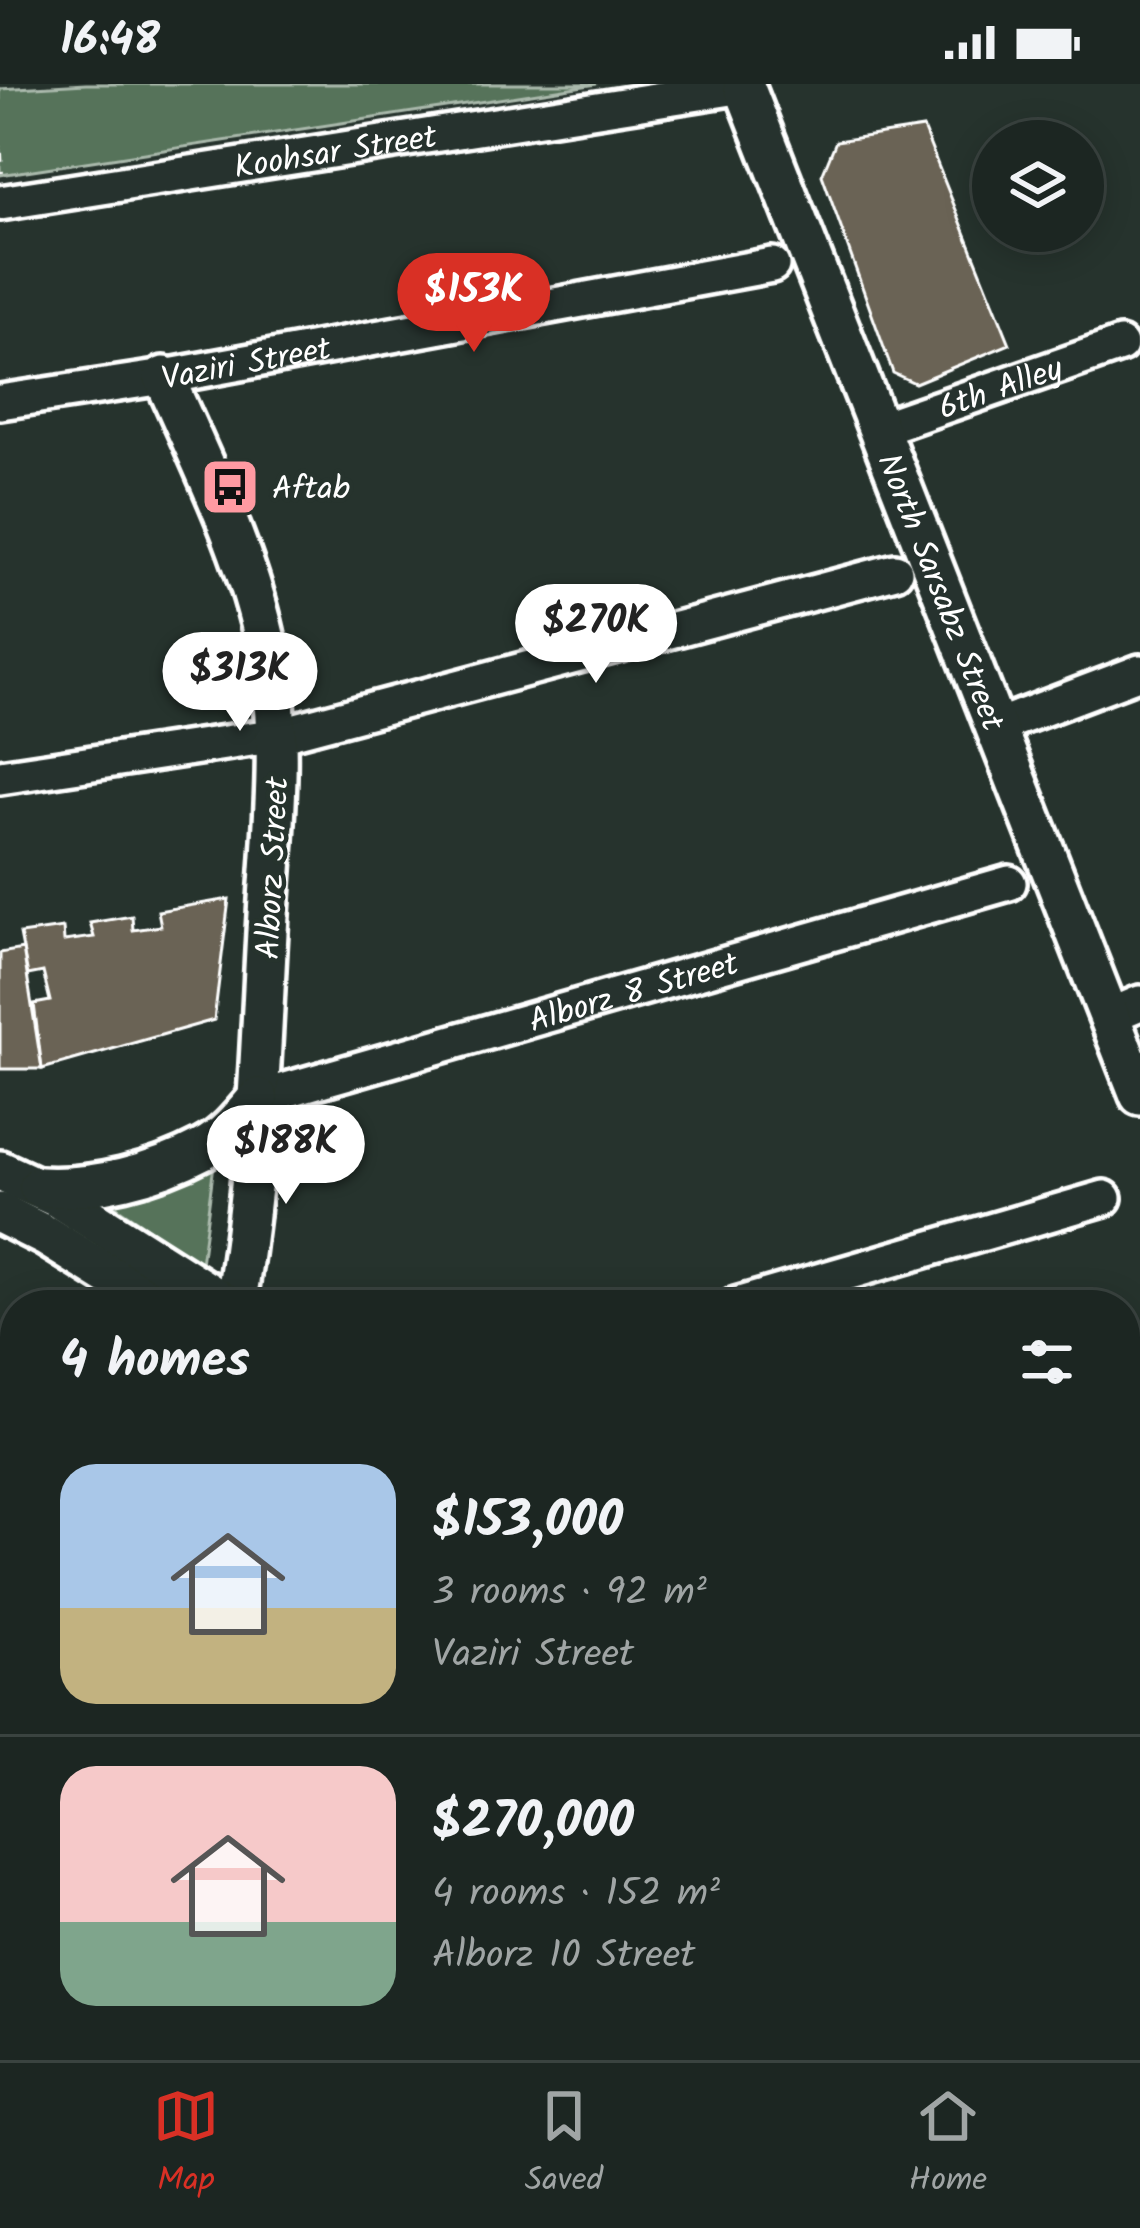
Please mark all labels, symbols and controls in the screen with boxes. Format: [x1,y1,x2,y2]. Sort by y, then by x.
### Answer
text: 16:48 [60,6,160,78]
street label: Koohsar Street [230,112,442,196]
map controls [972,120,1104,252]
button: layers [972,120,1104,252]
pin: $153K [390,253,558,355]
text: $153K [424,261,524,323]
street label: Vaziri Street [157,324,337,407]
street label: 6th Alley [932,344,1071,436]
street label: North Sarsabz Street [861,446,1018,741]
bus stop icon: Aftab [199,456,261,518]
place label: Aftab [272,464,350,517]
pin: $270K [512,584,680,686]
text: $270K [542,592,650,654]
pin: $313K [156,632,324,734]
text: $313K [189,640,291,702]
street label: Alborz Street [243,774,306,961]
street label: Alborz 8 Street [523,938,746,1049]
pin: $188K [202,1105,370,1207]
text: $188K [234,1113,338,1175]
text: 4 homes [60,1322,250,1403]
icon: filters [1014,1329,1080,1395]
text: $153,000 [432,1482,623,1563]
icon: home [156,1512,300,1656]
text: 3 rooms · 92 m² [432,1563,707,1625]
text: Vaziri Street [432,1625,634,1687]
text: $270,000 [432,1783,634,1864]
icon: home [156,1814,300,1958]
text: 4 rooms · 152 m² [432,1864,720,1926]
text: Alborz 10 Street [432,1926,695,1988]
tab: Map [153,2083,219,2208]
tab: Saved [525,2083,603,2208]
tab: Home [909,2083,987,2208]

